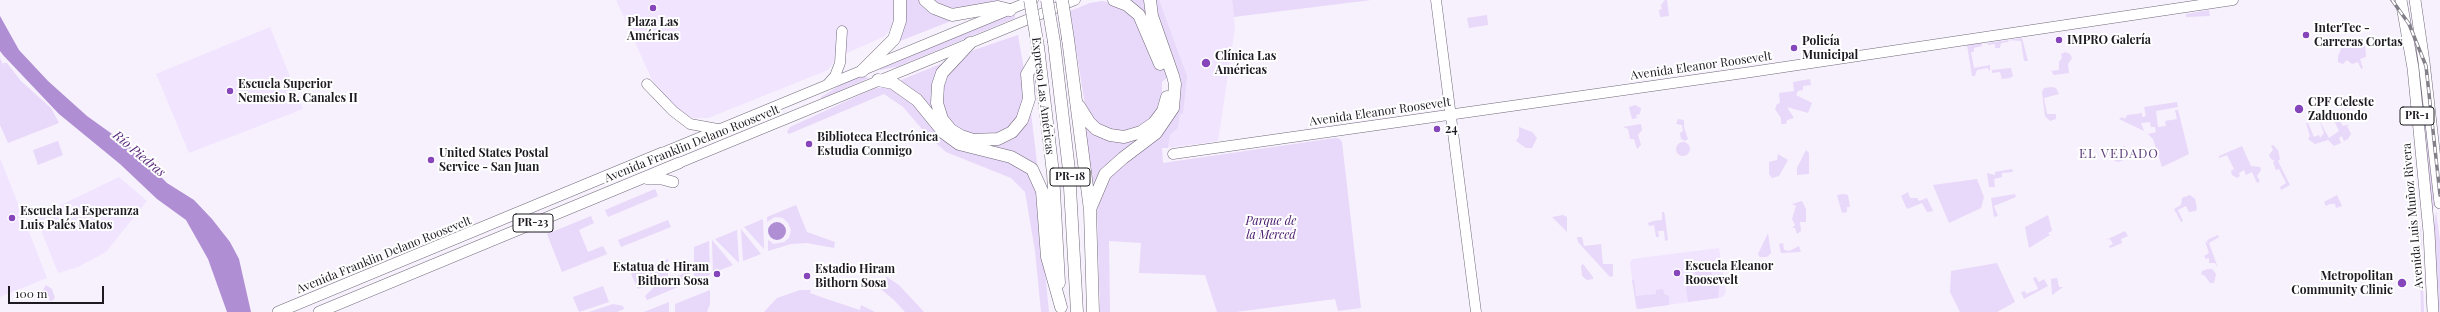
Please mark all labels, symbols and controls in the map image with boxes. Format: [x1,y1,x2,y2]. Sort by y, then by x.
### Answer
marker: Plaza Las Américas [648,3,658,13]
place label: Plaza Las Américas [627,15,679,43]
place label: InterTec - Carreras Cortas [2314,21,2403,49]
marker: InterTec - Carreras Cortas [2301,30,2311,40]
place label: IMPRO Galería [2067,33,2151,47]
place label: Policía Municipal [1802,34,1858,62]
marker: IMPRO Galería [2054,35,2064,45]
street label: Expreso Las Américas [1029,36,1057,156]
marker: Policía Municipal [1789,43,1799,53]
place label: Clínica Las Américas [1215,49,1276,77]
street label: Avenida Eleanor Roosevelt [1629,49,1773,83]
marker: Clínica Las Américas [1200,57,1212,69]
place label: Escuela Superior Nemesio R. Canales II [238,77,358,105]
marker: Escuela Superior Nemesio R. Canales II [225,86,235,96]
street label: Avenida Eleanor Roosevelt [1308,95,1452,129]
place label: CPF Celeste Zalduondo [2308,95,2374,123]
street label: Avenida Franklin Delano Roosevelt [602,102,782,186]
marker: CPF Celeste Zalduondo [2293,103,2305,115]
road number: PR-1 [2400,107,2434,125]
place label: 24 [1445,122,1458,136]
marker: 24 [1432,124,1442,134]
water label: Río Piedras [110,128,168,180]
place label: Biblioteca Electrónica Estudia Conmigo [817,130,938,158]
marker: Biblioteca Electrónica Estudia Conmigo [804,139,814,149]
street label: Avenida Luis Muñoz Rivera [2399,143,2427,289]
place label: United States Postal Service - San Juan [439,146,548,174]
district label: EL VEDADO [2079,146,2159,162]
marker: United States Postal Service - San Juan [426,155,436,165]
road number: PR-18 [1050,168,1090,186]
place label: Escuela La Esperanza Luis Palés Matos [20,204,139,232]
marker: Escuela La Esperanza Luis Palés Matos [7,213,17,223]
street label: Avenida Franklin Delano Roosevelt [294,213,474,297]
road number: PR-23 [513,214,553,232]
park label: Parque de la Merced [1246,214,1296,242]
place label: Escuela Eleanor Roosevelt [1685,259,1773,287]
place label: Estatua de Hiram Bithorn Sosa [613,260,709,288]
place label: Estadio Hiram Bithorn Sosa [815,262,895,290]
marker: Escuela Eleanor Roosevelt [1672,268,1682,278]
marker: Estatua de Hiram Bithorn Sosa [712,269,722,279]
place label: Metropolitan Community Clinic [2291,269,2393,297]
marker: Estadio Hiram Bithorn Sosa [802,271,812,281]
marker: Metropolitan Community Clinic [2396,277,2408,289]
scale bar [10,278,106,304]
text: 100 m [15,285,47,301]

